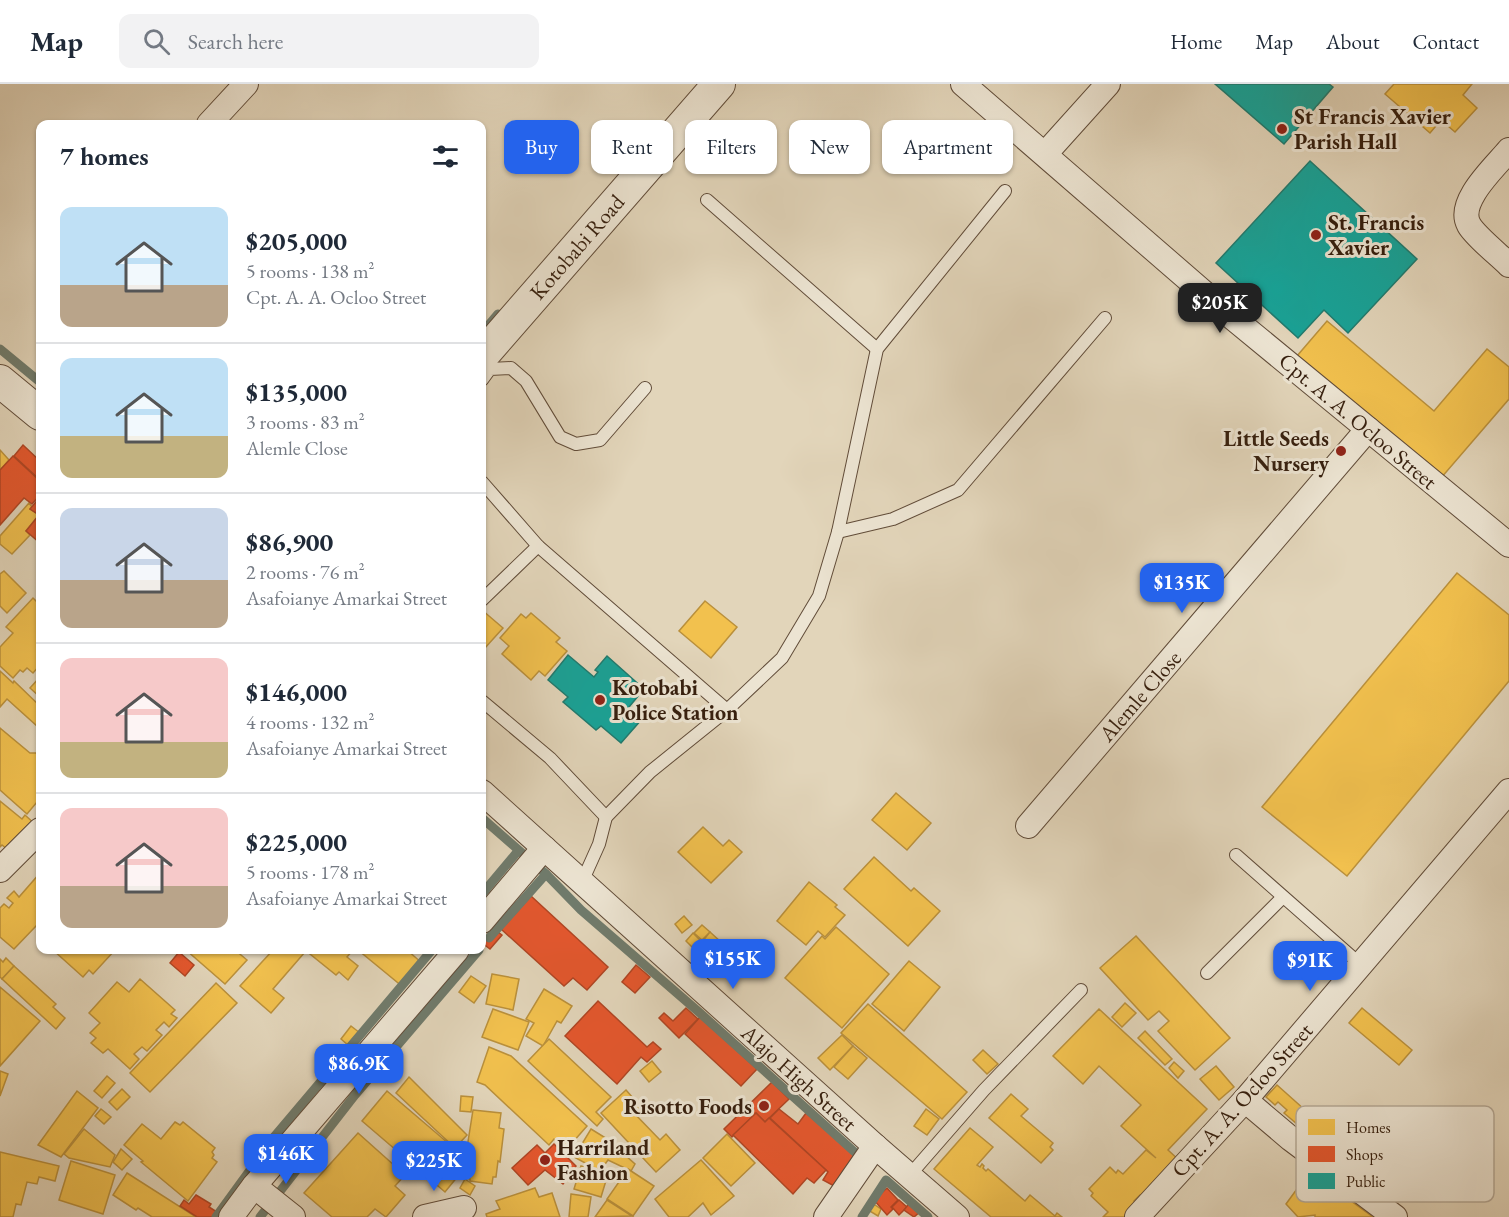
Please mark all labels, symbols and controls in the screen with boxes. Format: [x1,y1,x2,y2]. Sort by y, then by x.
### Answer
search box [119,14,539,68]
text: Map [30,23,83,59]
icon: search [140,25,173,58]
text: Search here [188,27,283,56]
text: Home [1170,28,1222,55]
text: Map [1255,28,1293,55]
text: About [1326,28,1379,55]
text: Contact [1412,28,1479,55]
place label: St Francis Xavier Parish Hall [1294,102,1452,156]
chip: Buy [504,120,579,174]
chip: Rent [591,120,673,174]
chip: Filters [685,120,777,174]
chip: New [789,120,870,174]
chip: Apartment [882,120,1013,174]
marker: St Francis Xavier Parish Hall [1275,122,1289,136]
text: 7 homes [60,139,149,173]
icon: filters [429,140,462,173]
street label: Kotobabi Road [523,188,631,306]
place label: St. Francis Xavier [1327,208,1424,262]
text: $205,000 [246,224,347,258]
marker: St. Francis Xavier [1309,228,1323,242]
icon: home [108,231,180,303]
text: 5 rooms · 138 m² [246,258,374,284]
pin: $205K [1178,283,1262,334]
text: Cpt. A. A. Ocloo Street [246,284,426,310]
text: $205K [1192,289,1248,315]
street label: Cpt. A. A. Ocloo Street [1273,346,1443,496]
text: $135,000 [246,375,347,409]
icon: home [108,382,180,454]
text: 3 rooms · 83 m² [246,409,365,435]
place label: Little Seeds Nursery [1223,424,1329,478]
text: Alemle Close [246,435,348,461]
marker: Little Seeds Nursery [1334,444,1348,458]
text: $86,900 [246,525,333,559]
icon: home [108,532,180,604]
text: 2 rooms · 76 m² [246,559,365,585]
pin: $135K [1140,563,1224,614]
text: $135K [1154,569,1210,595]
text: Asafoianye Amarkai Street [246,585,447,611]
street label: Alemle Close [1092,644,1188,749]
place label: Kotobabi Police Station [612,673,739,727]
text: $146,000 [246,675,347,709]
icon: home [108,682,180,754]
marker: Kotobabi Police Station [593,693,607,707]
text: 4 rooms · 132 m² [246,709,374,735]
text: Asafoianye Amarkai Street [246,735,447,761]
text: $225,000 [246,825,347,859]
icon: home [108,832,180,904]
text: 5 rooms · 178 m² [246,859,374,885]
text: Asafoianye Amarkai Street [246,885,447,911]
pin: $155K [691,939,775,990]
pin: $91K [1274,941,1346,992]
text: $155K [705,945,761,971]
text: $91K [1287,947,1333,973]
street label: Cpt. A. A. Ocloo Street [1165,1017,1319,1183]
street label: Alajo High Street [734,1018,863,1138]
pin: $86.9K [310,1044,408,1095]
text: $86.9K [328,1050,390,1076]
place label: Risotto Foods [624,1092,752,1121]
marker: Risotto Foods [757,1099,771,1113]
legend [1296,1106,1494,1202]
text: Homes [1346,1117,1391,1138]
place label: Harriland Fashion [557,1133,650,1187]
pin: $146K [244,1134,328,1185]
text: $146K [258,1140,314,1166]
pin: $225K [392,1141,476,1192]
text: Shops [1346,1144,1383,1165]
text: $225K [406,1147,462,1173]
marker: Harriland Fashion [538,1153,552,1167]
text: Public [1346,1171,1386,1192]

